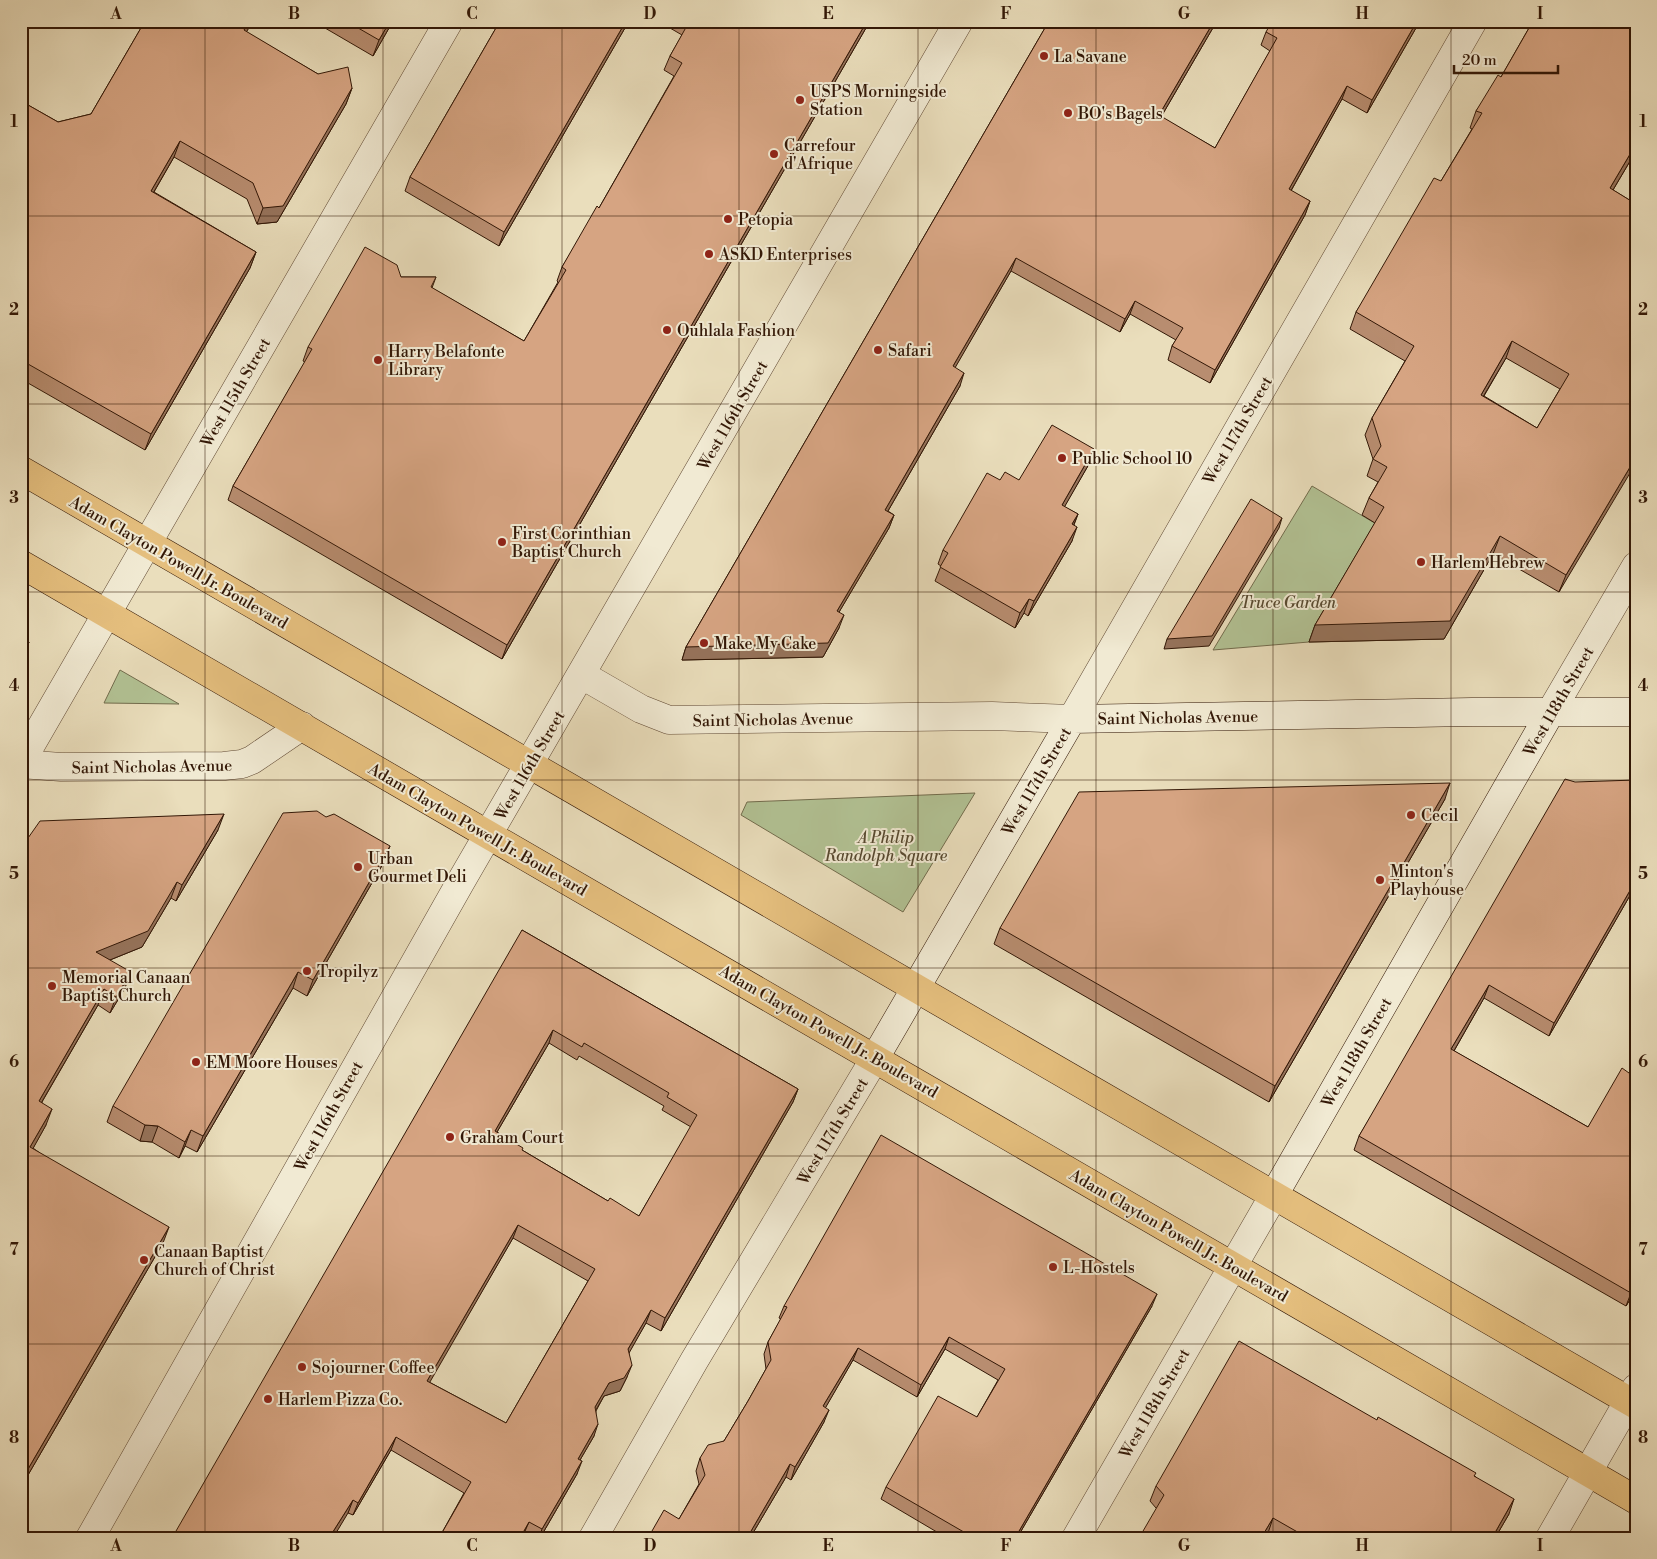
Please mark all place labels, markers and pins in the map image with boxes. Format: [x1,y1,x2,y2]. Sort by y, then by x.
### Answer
place label: La Savane [1054,47,1127,67]
marker: La Savane [1038,50,1050,62]
place label: USPS Morningside Station [810,82,947,120]
marker: USPS Morningside Station [794,94,806,106]
place label: BO's Bagels [1077,104,1163,124]
marker: BO's Bagels [1062,107,1074,119]
place label: Carrefour d'Afrique [784,136,856,174]
marker: Carrefour d'Afrique [768,148,780,160]
place label: Petopia [738,210,794,230]
marker: Petopia [722,213,734,225]
place label: ASKD Enterprises [718,245,852,265]
marker: ASKD Enterprises [703,248,715,260]
place label: Ouhlala Fashion [677,321,796,341]
marker: Ouhlala Fashion [661,324,673,336]
place label: Safari [888,341,932,361]
place label: Harry Belafonte Library [388,342,504,380]
marker: Safari [872,344,884,356]
marker: Harry Belafonte Library [372,354,384,366]
place label: Public School 10 [1072,449,1192,469]
marker: Public School 10 [1056,452,1068,464]
place label: First Corinthian Baptist Church [511,524,631,562]
marker: First Corinthian Baptist Church [496,536,508,548]
place label: Harlem Hebrew [1431,553,1546,573]
marker: Harlem Hebrew [1415,556,1427,568]
place label: Make My Cake [714,634,816,654]
marker: Make My Cake [698,637,710,649]
place label: Cecil [1421,806,1458,826]
marker: Cecil [1405,809,1417,821]
place label: Urban Gourmet Deli [368,849,467,887]
marker: Urban Gourmet Deli [352,861,364,873]
place label: Minton's Playhouse [1390,862,1464,900]
marker: Minton's Playhouse [1374,874,1386,886]
place label: Tropilyz [317,962,378,982]
marker: Tropilyz [301,965,313,977]
place label: Memorial Canaan Baptist Church [61,968,191,1006]
marker: Memorial Canaan Baptist Church [46,980,58,992]
place label: EM Moore Houses [206,1053,338,1073]
marker: EM Moore Houses [190,1056,202,1068]
place label: Graham Court [460,1128,564,1148]
marker: Graham Court [444,1131,456,1143]
place label: Canaan Baptist Church of Christ [154,1242,275,1280]
marker: Canaan Baptist Church of Christ [138,1254,150,1266]
place label: L-Hostels [1063,1258,1135,1278]
marker: L-Hostels [1047,1261,1059,1273]
place label: Sojourner Coffee [312,1358,434,1378]
marker: Sojourner Coffee [296,1361,308,1373]
place label: Harlem Pizza Co. [278,1390,402,1410]
marker: Harlem Pizza Co. [262,1393,274,1405]

